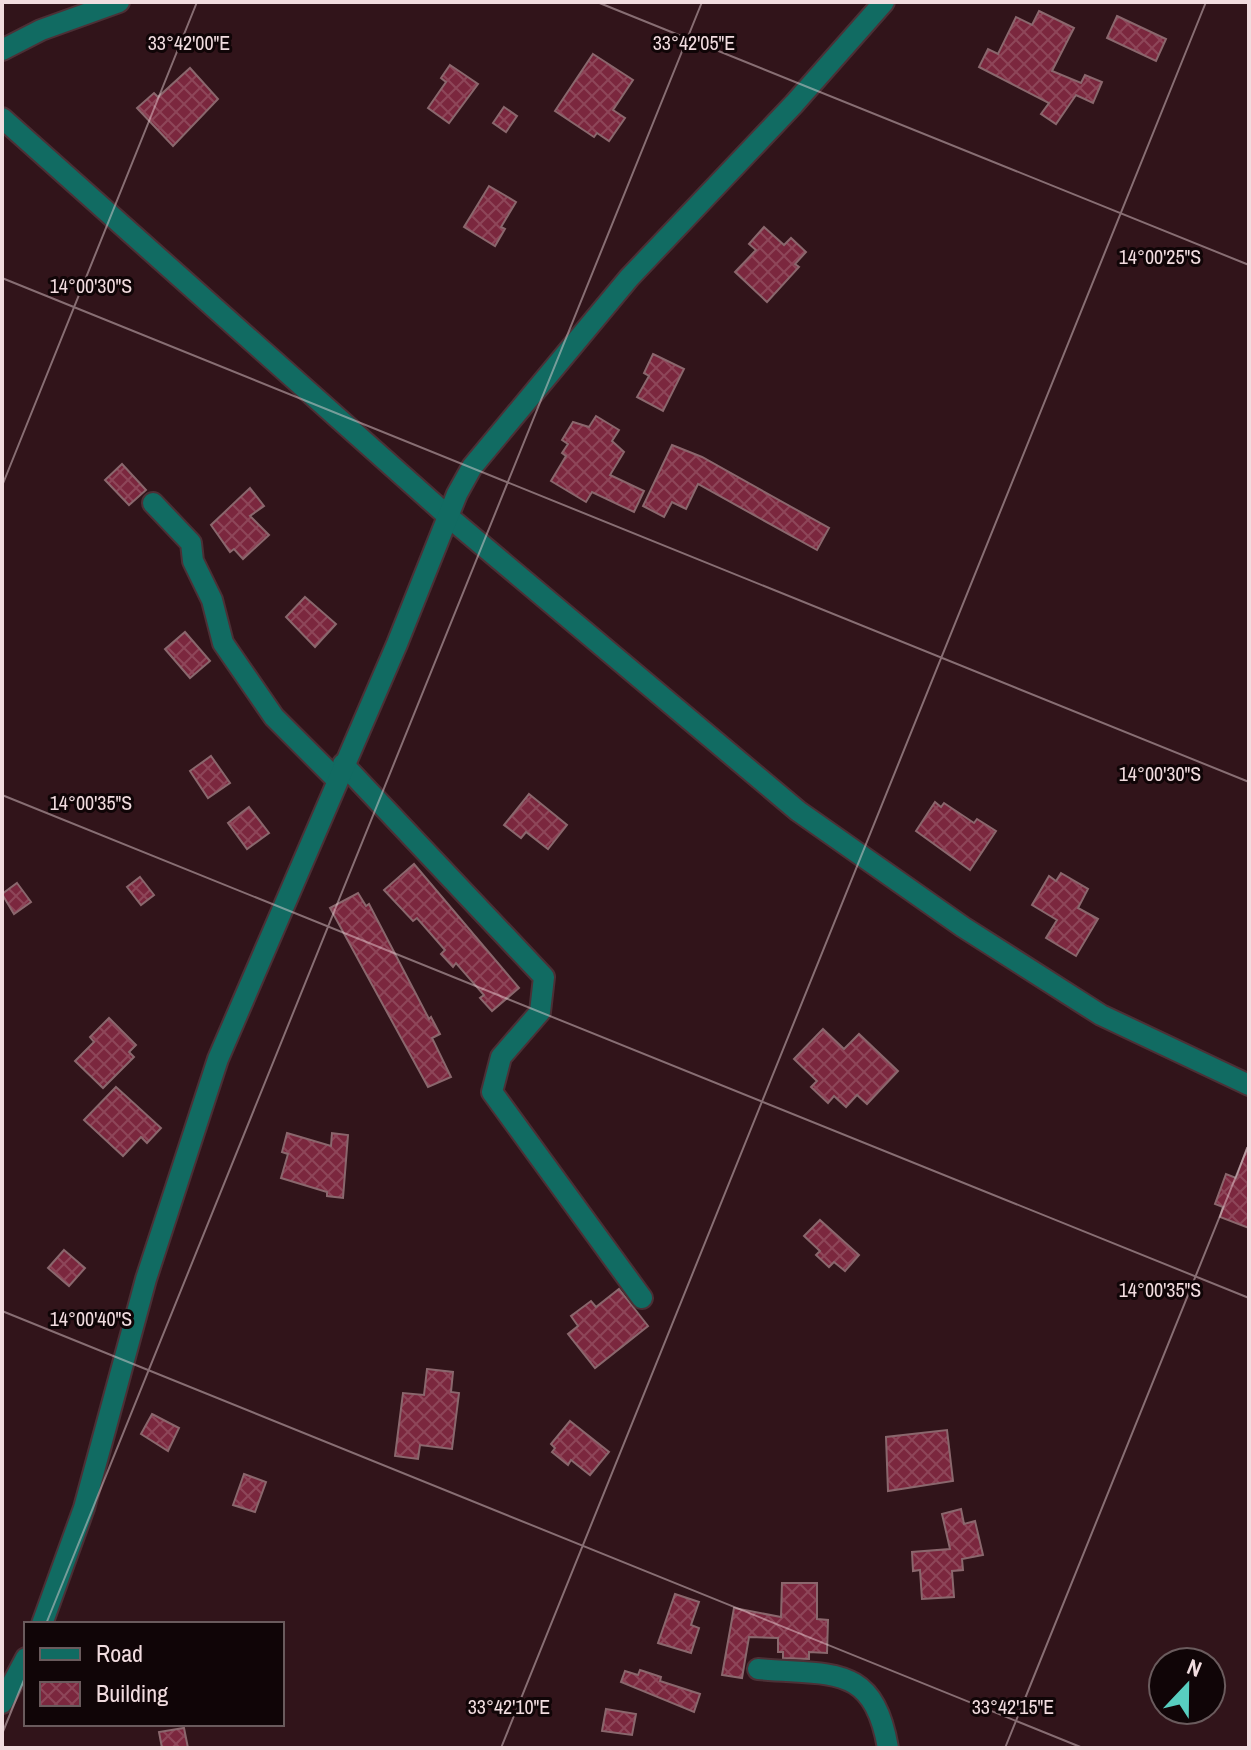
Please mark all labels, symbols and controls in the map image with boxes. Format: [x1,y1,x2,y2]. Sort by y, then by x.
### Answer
text: 33°42'00"E [148,29,230,56]
text: 33°42'05"E [653,29,735,56]
text: 14°00'25"S [1119,243,1201,270]
text: 14°00'30"S [50,272,132,299]
text: 14°00'30"S [1119,760,1201,787]
text: 14°00'35"S [50,789,132,816]
text: 14°00'35"S [1119,1276,1201,1303]
text: 14°00'40"S [50,1305,132,1332]
legend [24,1622,284,1726]
text: Road [96,1637,143,1669]
north arrow [1147,1646,1227,1726]
text: N [1183,1651,1206,1684]
text: Building [96,1677,168,1709]
text: 33°42'10"E [468,1693,550,1720]
text: 33°42'15"E [972,1693,1054,1720]

